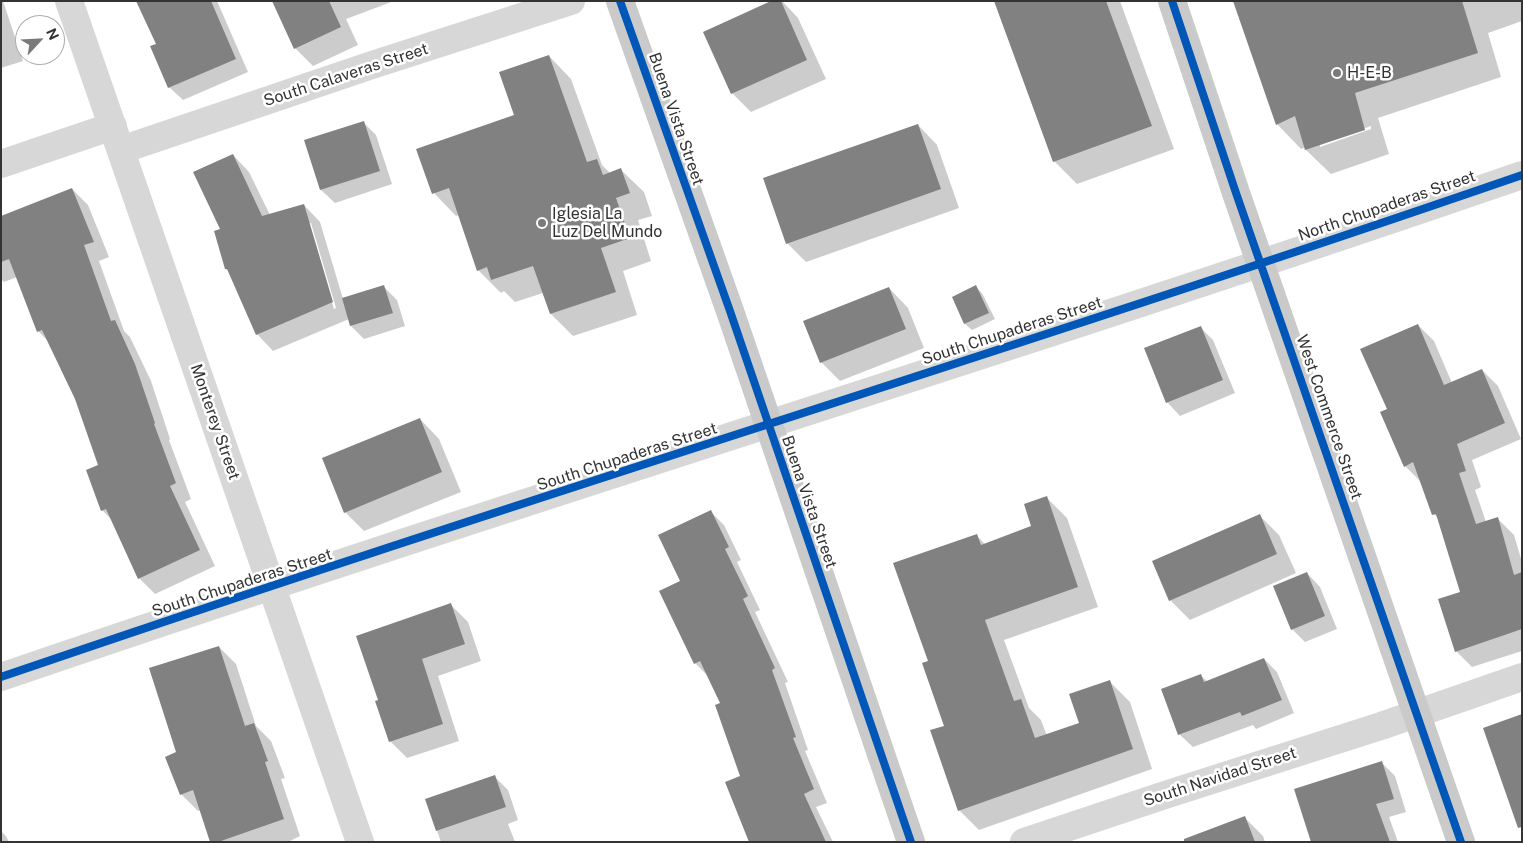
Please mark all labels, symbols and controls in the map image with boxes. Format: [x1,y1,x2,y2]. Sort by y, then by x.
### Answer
north arrow [15,15,65,65]
text: N [43,26,62,42]
street label: South Calaveras Street [261,39,431,111]
street label: Buena Vista Street [644,50,708,188]
place label: H-E-B [1347,63,1392,83]
marker: H-E-B [1331,67,1343,79]
street label: North Chupaderas Street [1296,167,1478,245]
place label: Iglesia La Luz Del Mundo [552,204,662,242]
marker: Iglesia La Luz Del Mundo [536,217,548,229]
street label: South Chupaderas Street [919,293,1105,369]
street label: West Commerce Street [1292,332,1366,502]
street label: Monterey Street [186,362,244,482]
street label: South Chupaderas Street [534,419,720,495]
street label: Buena Vista Street [777,433,841,571]
street label: South Chupaderas Street [149,545,335,621]
street label: South Navidad Street [1141,743,1299,811]

